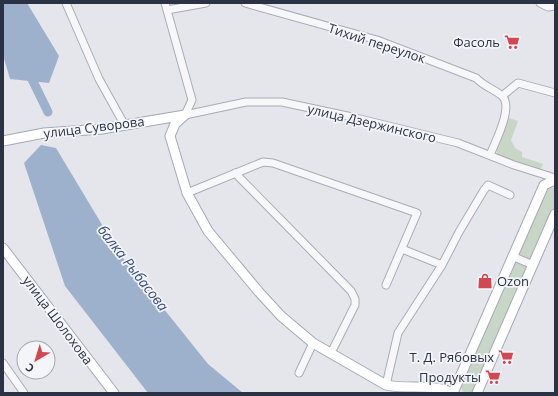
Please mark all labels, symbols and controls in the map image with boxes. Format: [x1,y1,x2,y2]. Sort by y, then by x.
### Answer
street label: Тихий переулок [326,19,428,67]
place label: Фасоль [453,33,500,51]
supermarket icon: Фасоль [503,33,521,51]
street label: улица Дзержинского [306,99,438,147]
street label: улица Суворова [43,112,145,142]
water label: балка Рыбасова [94,221,173,315]
street label: улица Шолохова [19,272,97,368]
shop icon: Ozon [476,272,494,290]
place label: Ozon [497,272,529,290]
north arrow [16,340,56,380]
place label: Т. Д. Рябовых [410,348,494,366]
supermarket icon: Т. Д. Рябовых [497,348,515,366]
text: С [22,360,37,376]
place label: Продукты [419,368,481,386]
supermarket icon: Продукты [484,368,502,386]

